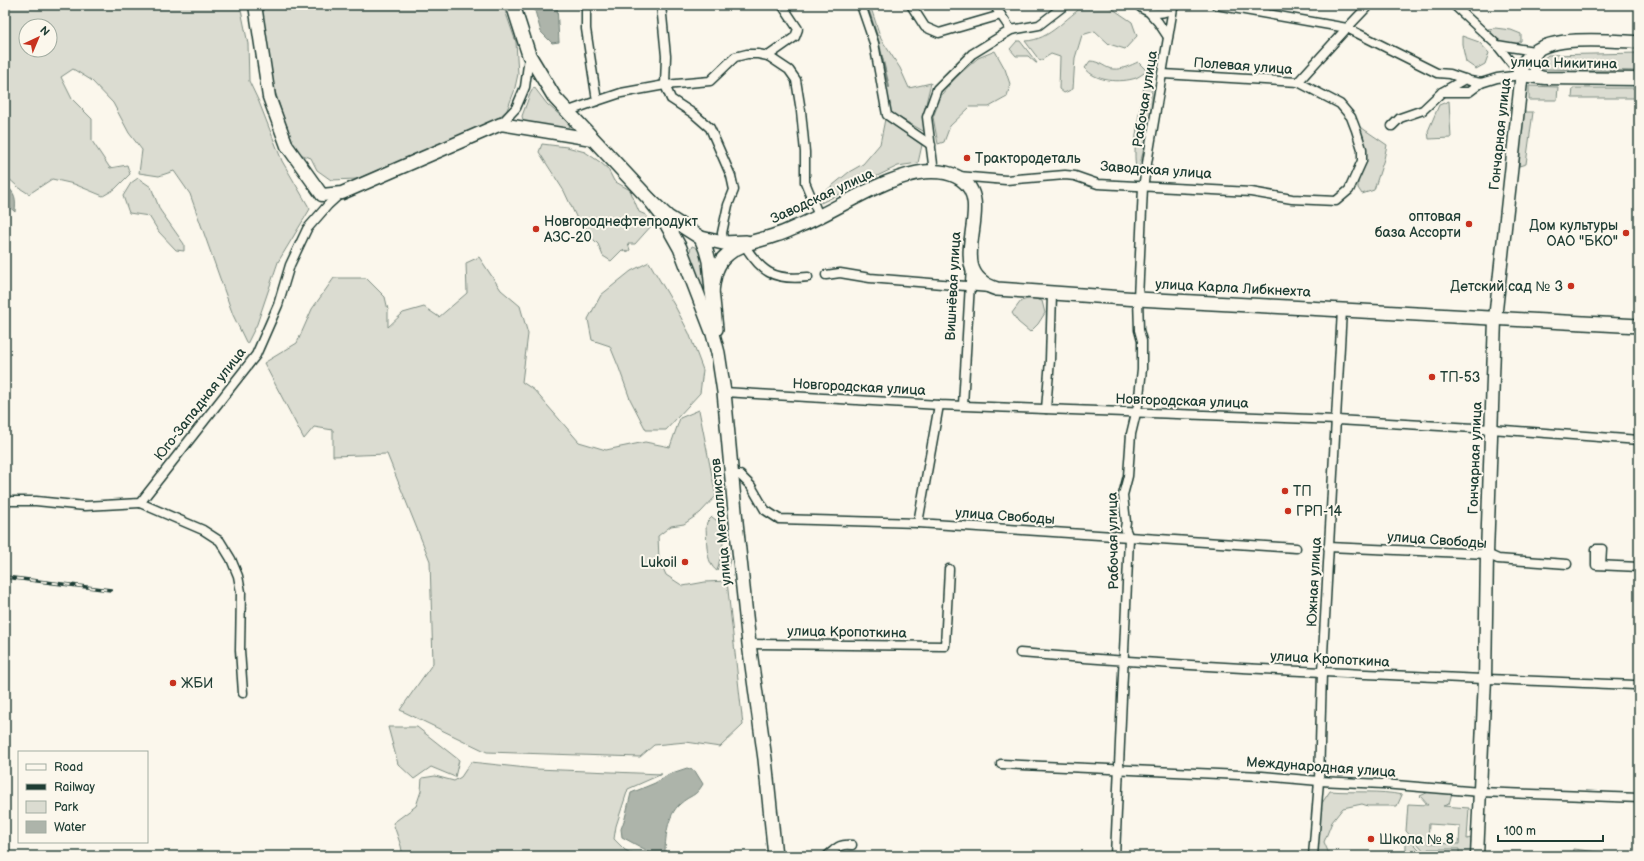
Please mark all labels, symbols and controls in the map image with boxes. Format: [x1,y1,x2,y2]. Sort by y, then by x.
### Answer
north arrow [18,18,58,58]
text: N [37,24,52,39]
street label: Рабочая улица [1129,49,1161,149]
street label: Полевая улица [1193,54,1294,78]
street label: улица Никитина [1511,54,1618,72]
street label: Гончарная улица [1486,76,1514,191]
place label: Трактородеталь [975,150,1081,167]
marker: Трактородеталь [962,153,972,163]
street label: Заводская улица [1100,158,1213,182]
street label: Заводская улица [768,164,877,227]
place label: оптовая база Ассорти [1375,208,1461,241]
place label: Новгороднефтепродукт АЗС-20 [543,213,699,246]
place label: Дом культуры ОАО "БКО" [1529,217,1618,250]
marker: оптовая база Ассорти [1464,219,1474,229]
marker: Новгороднефтепродукт АЗС-20 [531,224,541,234]
marker: Дом культуры ОАО "БКО" [1621,228,1631,238]
street label: Вишнёвая улица [942,230,964,341]
street label: улица Карла Либкнехта [1155,275,1312,301]
place label: Детский сад № 3 [1450,278,1563,295]
marker: Детский сад № 3 [1566,281,1576,291]
street label: Юго-Западная улица [150,343,250,464]
place label: ТП-53 [1440,369,1480,386]
marker: ТП-53 [1427,372,1437,382]
street label: Новгородская улица [792,375,927,399]
street label: Новгородская улица [1115,390,1250,412]
street label: Гончарная улица [1465,401,1485,515]
street label: улица Металлистов [707,457,735,586]
place label: ТП [1293,483,1312,500]
marker: ТП [1280,486,1290,496]
street label: Рабочая улица [1104,491,1122,590]
place label: ГРП-14 [1296,503,1343,520]
street label: улица Свободы [955,504,1055,528]
marker: ГРП-14 [1283,506,1293,516]
street label: улица Свободы [1387,528,1487,552]
street label: Южная улица [1303,536,1325,627]
place label: Lukoil [640,554,677,571]
marker: Lukoil [680,557,690,567]
street label: улица Кропоткина [787,622,908,642]
street label: улица Кропоткина [1270,647,1391,671]
place label: ЖБИ [181,675,213,692]
marker: ЖБИ [168,678,178,688]
legend [18,751,148,843]
street label: Международная улица [1245,753,1397,781]
text: Road [54,760,83,775]
text: Railway [54,780,96,795]
text: Park [54,800,78,815]
scale bar [1498,817,1603,843]
text: Water [54,820,86,835]
text: 100 m [1504,824,1536,839]
place label: Школа № 8 [1379,831,1454,848]
marker: Школа № 8 [1366,834,1376,844]

